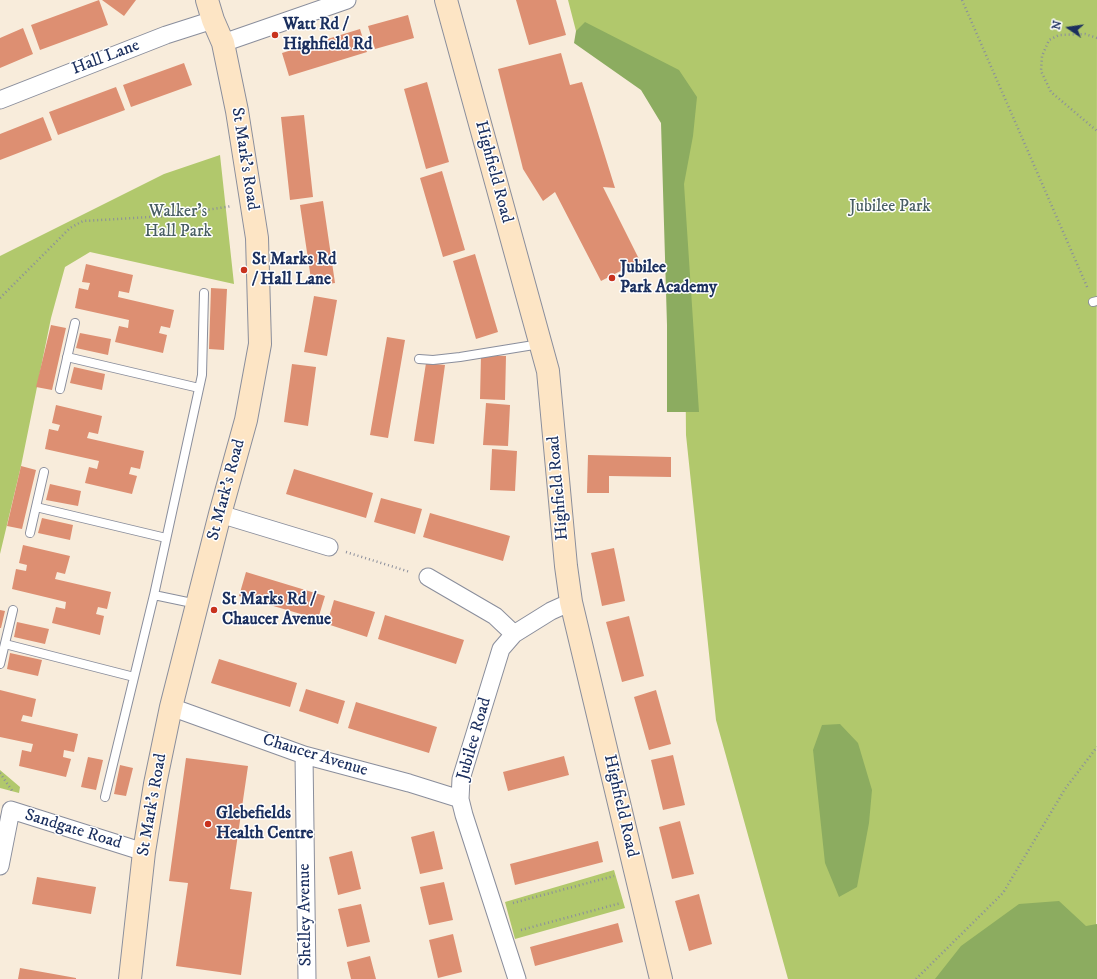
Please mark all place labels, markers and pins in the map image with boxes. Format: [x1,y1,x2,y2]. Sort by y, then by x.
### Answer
place label: Watt Rd / Highfield Rd [283,15,372,55]
marker: Watt Rd / Highfield Rd [270,30,280,40]
place label: St Marks Rd / Hall Lane [252,250,337,290]
place label: Jubilee Park Academy [620,258,717,298]
marker: St Marks Rd / Hall Lane [239,265,249,275]
marker: Jubilee Park Academy [607,273,617,283]
place label: St Marks Rd / Chaucer Avenue [222,590,331,630]
marker: St Marks Rd / Chaucer Avenue [209,605,219,615]
place label: Glebefields Health Centre [216,804,313,844]
marker: Glebefields Health Centre [203,819,213,829]

